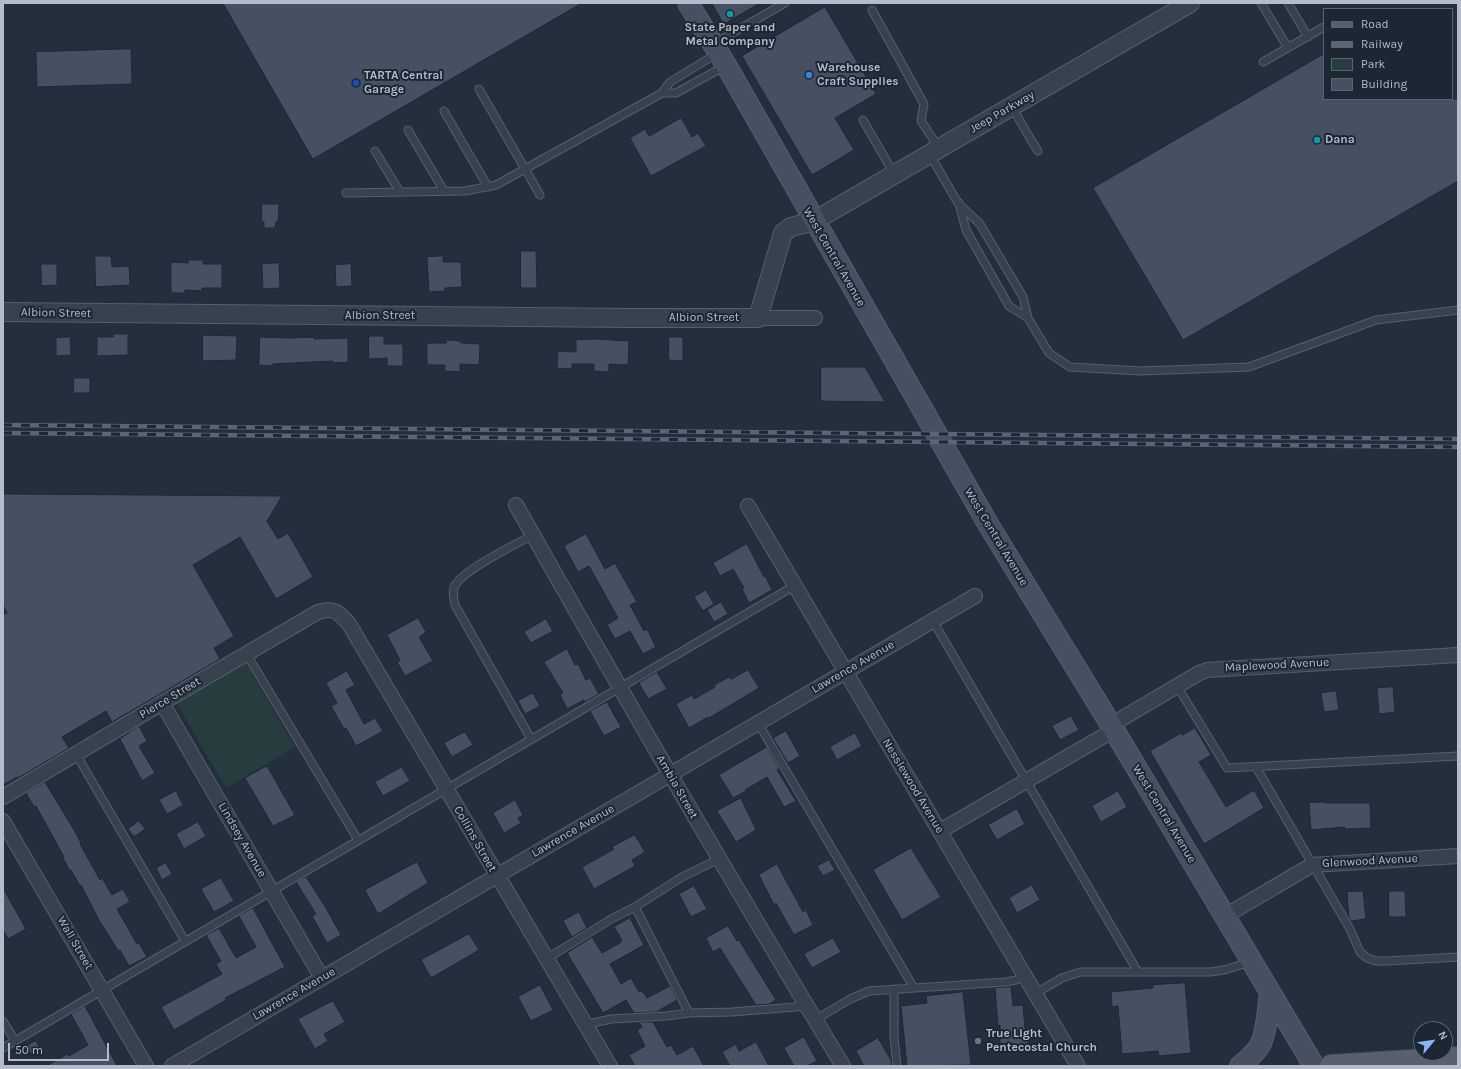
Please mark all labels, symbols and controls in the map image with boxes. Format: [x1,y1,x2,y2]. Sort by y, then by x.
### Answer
legend [1323,8,1453,100]
marker: State Paper and Metal Company [725,9,735,19]
text: Road [1361,17,1389,31]
place label: State Paper and Metal Company [685,21,775,49]
text: Railway [1361,37,1403,51]
text: Park [1361,57,1385,71]
place label: Warehouse Craft Supplies [817,61,899,89]
place label: TARTA Central Garage [364,69,443,97]
marker: Warehouse Craft Supplies [804,70,814,80]
text: Building [1361,77,1407,91]
marker: TARTA Central Garage [351,78,361,88]
street label: Jeep Parkway [967,88,1037,136]
place label: Dana [1325,133,1355,147]
marker: Dana [1312,135,1322,145]
street label: West Central Avenue [800,205,868,309]
street label: Albion Street [21,305,91,321]
street label: Albion Street [345,309,415,323]
street label: Albion Street [669,311,739,325]
street label: West Central Avenue [961,485,1031,589]
street label: Lawrence Avenue [809,637,897,697]
street label: Maplewood Avenue [1224,655,1330,675]
street label: Pierce Street [137,674,203,722]
street label: Nesslewood Avenue [879,736,947,836]
street label: Ambia Street [653,753,701,821]
street label: West Central Avenue [1129,762,1199,866]
street label: Lindsey Avenue [215,800,269,880]
street label: Lawrence Avenue [529,801,617,861]
street label: Collins Street [450,804,500,874]
street label: Glenwood Avenue [1322,851,1418,871]
street label: Wall Street [54,914,96,972]
street label: Lawrence Avenue [250,964,338,1024]
north arrow [1413,1021,1453,1061]
place label: True Light Pentecostal Church [986,1027,1097,1055]
text: N [1435,1029,1451,1042]
scale bar [10,1035,111,1061]
marker: True Light Pentecostal Church [973,1036,983,1046]
text: 50 m [15,1043,43,1057]

